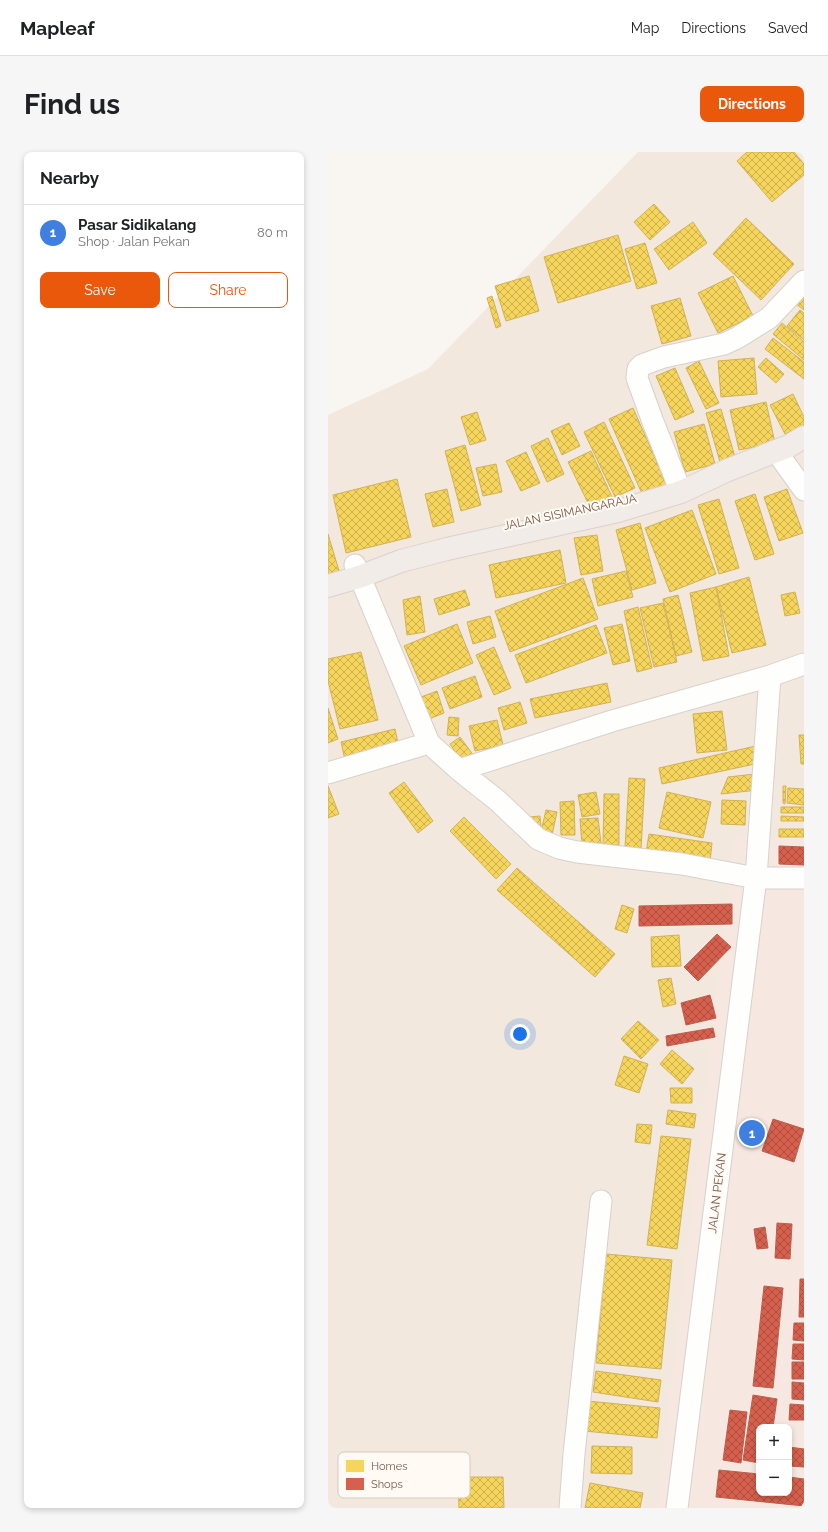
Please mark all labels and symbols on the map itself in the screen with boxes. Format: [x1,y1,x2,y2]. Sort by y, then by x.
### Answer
street label: JALAN SISIMANGARAJA [502,491,638,533]
your location [510,1024,530,1044]
pin: 1 [739,1118,765,1148]
street label: JALAN PEKAN [705,1152,729,1234]
legend [338,1452,470,1498]
text: Homes [371,1460,407,1473]
text: Shops [371,1478,403,1491]

